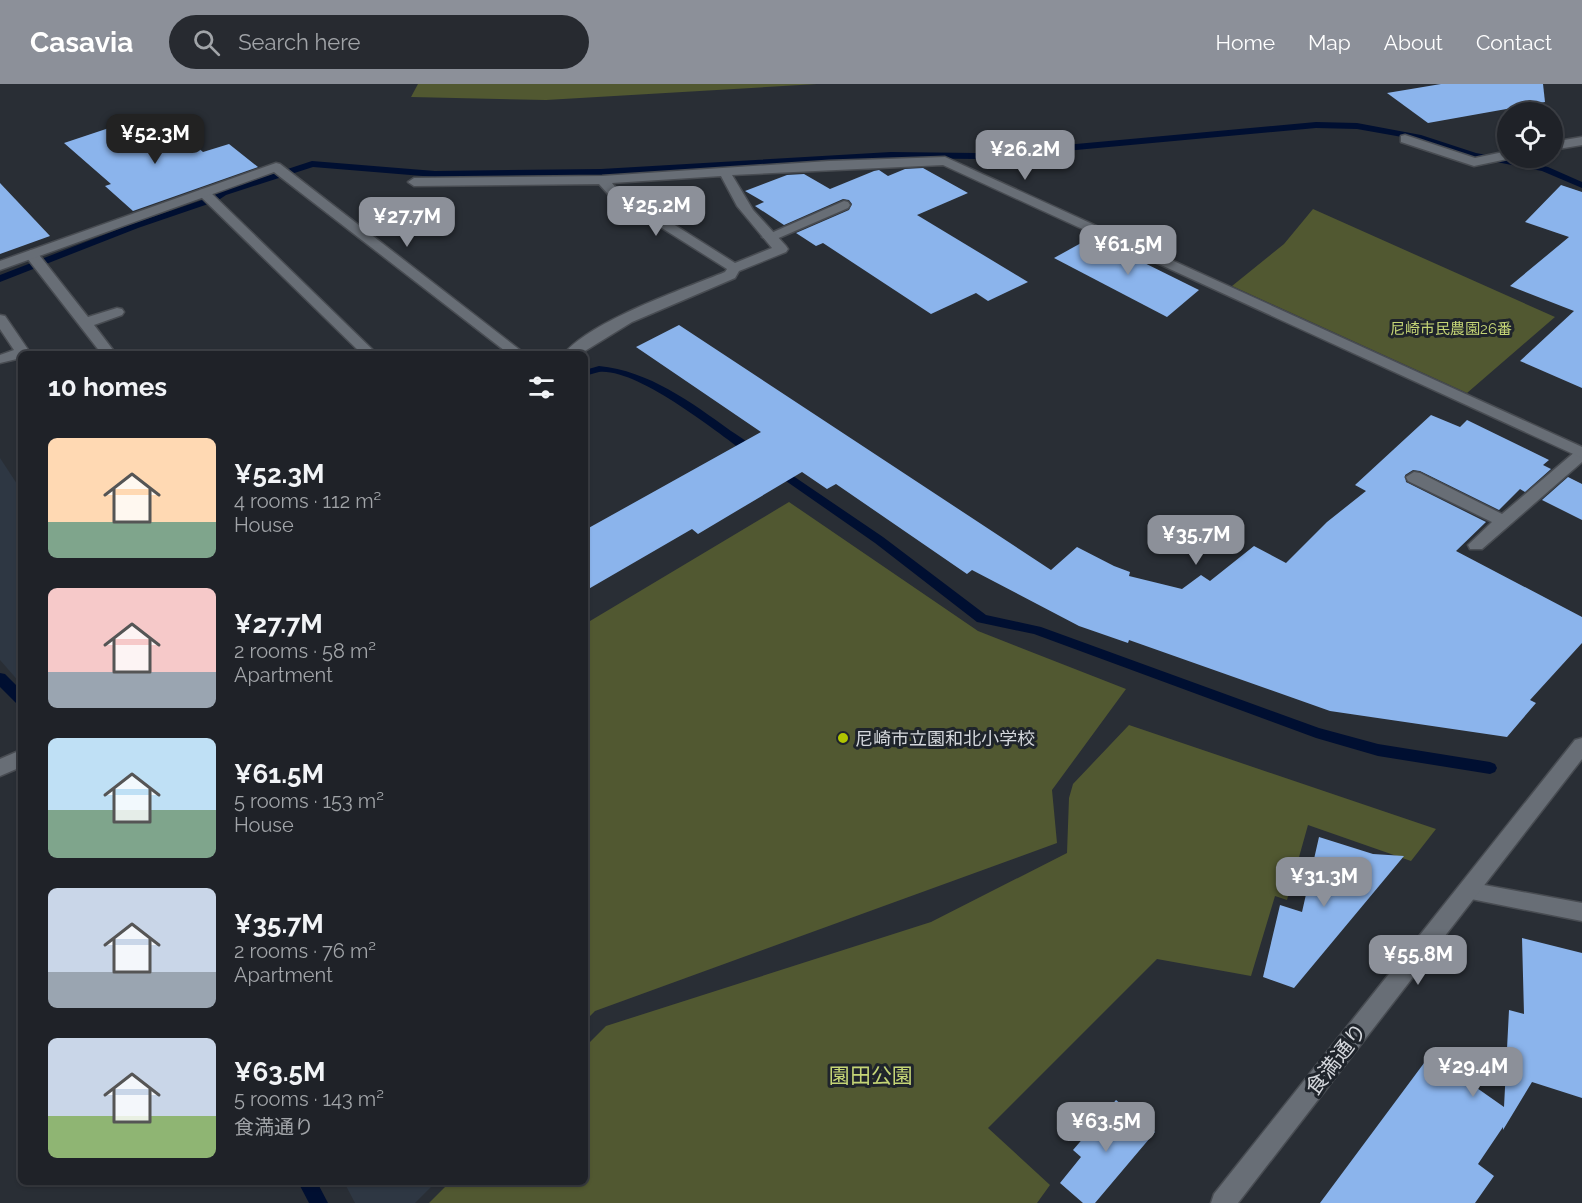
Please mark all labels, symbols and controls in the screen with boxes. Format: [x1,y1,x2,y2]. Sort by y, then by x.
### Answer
search box [169,15,589,69]
text: Casavia [30,26,133,59]
icon: search [190,26,223,59]
text: Search here [238,29,360,55]
text: Home [1216,30,1275,55]
text: Map [1308,30,1351,55]
text: About [1384,30,1443,55]
text: Contact [1476,30,1552,55]
map controls [1497,102,1563,168]
button: locate [1497,102,1563,168]
pin: ¥52.3M [106,114,204,165]
text: ¥52.3M [120,121,190,145]
pin: ¥26.2M [976,130,1074,181]
text: ¥26.2M [990,137,1060,161]
pin: ¥25.2M [607,186,705,237]
text: ¥25.2M [621,193,691,217]
pin: ¥27.7M [358,197,456,248]
text: ¥27.7M [373,204,441,228]
pin: ¥61.5M [1079,225,1177,276]
text: ¥61.5M [1093,232,1163,256]
park label: 尼崎市民農園26番 [1390,320,1512,338]
icon: filters [525,371,558,404]
text: 10 homes [48,372,167,402]
text: ¥52.3M [234,459,324,489]
icon: home [96,462,168,534]
text: 4 rooms · 112 m² [234,489,381,513]
text: House [234,513,294,537]
pin: ¥35.7M [1147,515,1245,566]
text: ¥35.7M [1161,522,1231,546]
text: ¥27.7M [234,609,323,639]
icon: home [96,612,168,684]
text: 2 rooms · 58 m² [234,639,376,663]
text: Apartment [234,663,333,687]
place label: 尼崎市立園和北小学校 [855,728,1035,749]
marker: 尼崎市立園和北小学校 [836,731,850,745]
text: ¥61.5M [234,759,324,789]
icon: home [96,762,168,834]
text: 5 rooms · 153 m² [234,789,384,813]
text: House [234,813,294,837]
pin: ¥31.3M [1275,857,1373,908]
text: ¥31.3M [1290,864,1358,888]
text: ¥35.7M [234,909,324,939]
icon: home [96,912,168,984]
pin: ¥55.8M [1369,935,1467,986]
text: 2 rooms · 76 m² [234,939,376,963]
text: ¥55.8M [1383,942,1453,966]
text: Apartment [234,963,333,987]
street label: 食満通り [1300,1018,1372,1100]
pin: ¥29.4M [1424,1047,1522,1098]
text: ¥29.4M [1438,1054,1508,1078]
text: ¥63.5M [234,1057,325,1087]
icon: home [96,1062,168,1134]
park label: 園田公園 [829,1063,913,1088]
text: 5 rooms · 143 m² [234,1087,384,1111]
pin: ¥63.5M [1057,1102,1155,1153]
text: ¥63.5M [1071,1109,1141,1133]
text: 食満通り [234,1115,314,1139]

